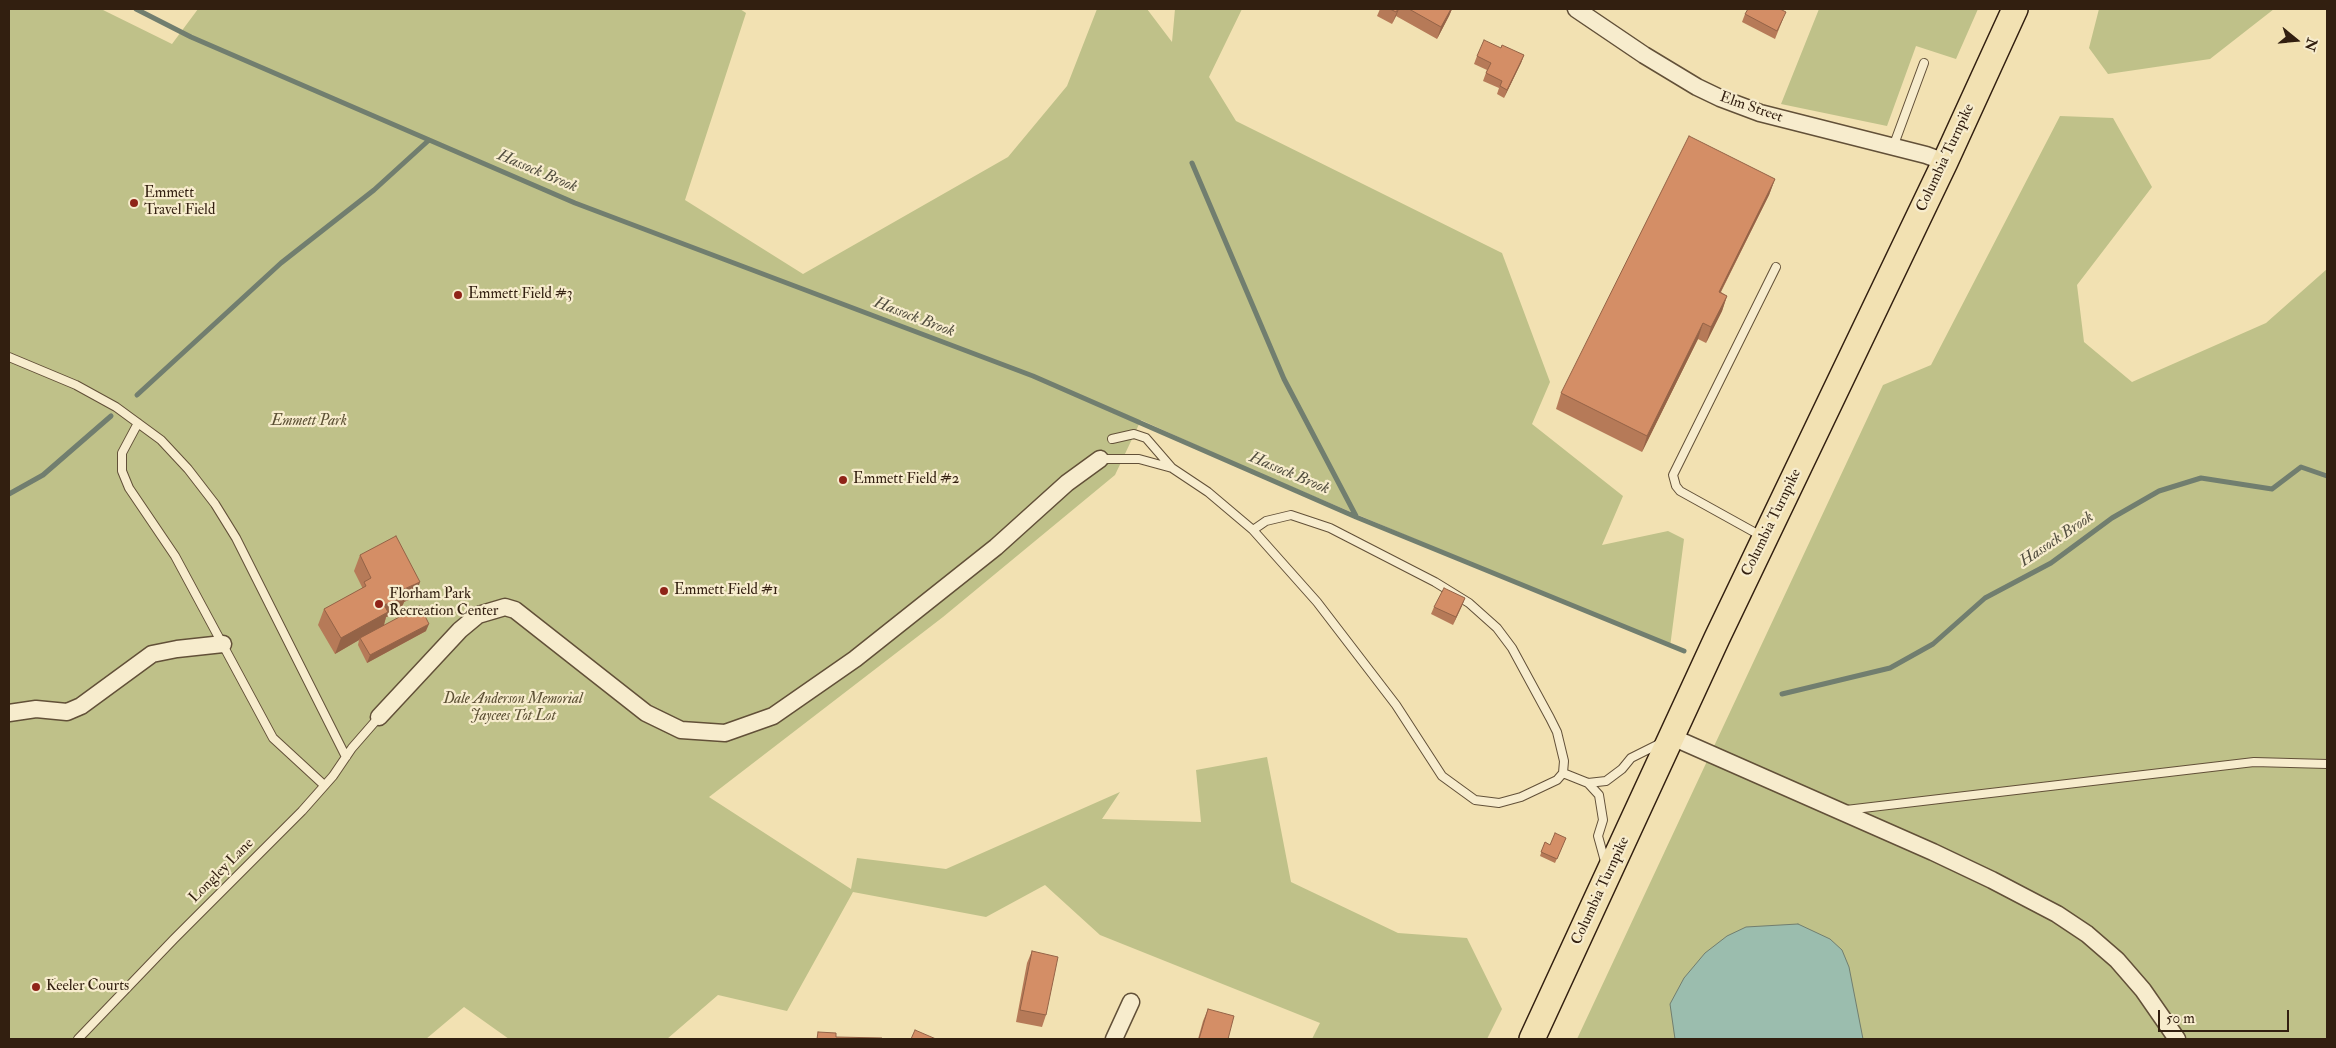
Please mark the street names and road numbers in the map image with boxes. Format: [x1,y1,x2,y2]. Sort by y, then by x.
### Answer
street label: Elm Street [1717,89,1785,127]
street label: Columbia Turnpike [1913,101,1979,215]
street label: Columbia Turnpike [1738,466,1806,580]
street label: Columbia Turnpike [1568,834,1634,948]
street label: Longley Lane [186,835,258,907]

